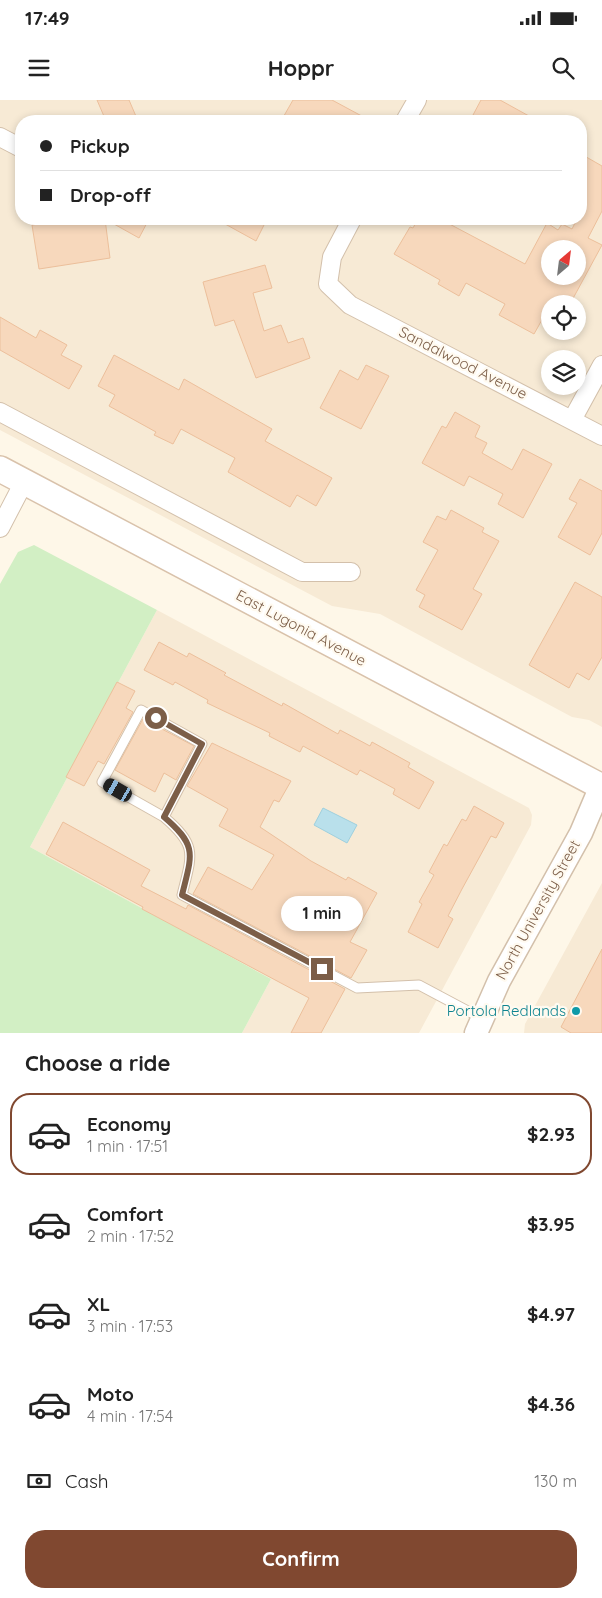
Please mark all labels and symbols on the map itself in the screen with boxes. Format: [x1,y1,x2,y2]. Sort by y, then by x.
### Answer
north arrow [541,240,586,285]
street label: Sandalwood Avenue [396,322,531,403]
street label: East Lugonia Avenue [233,585,370,670]
route start [145,707,167,729]
car [101,776,134,804]
street label: North University Street [491,836,584,983]
callout: 1 min [281,896,363,932]
route end [311,958,333,980]
place label: Portola Redlands [447,1001,566,1020]
marker: Portola Redlands [570,1005,582,1017]

